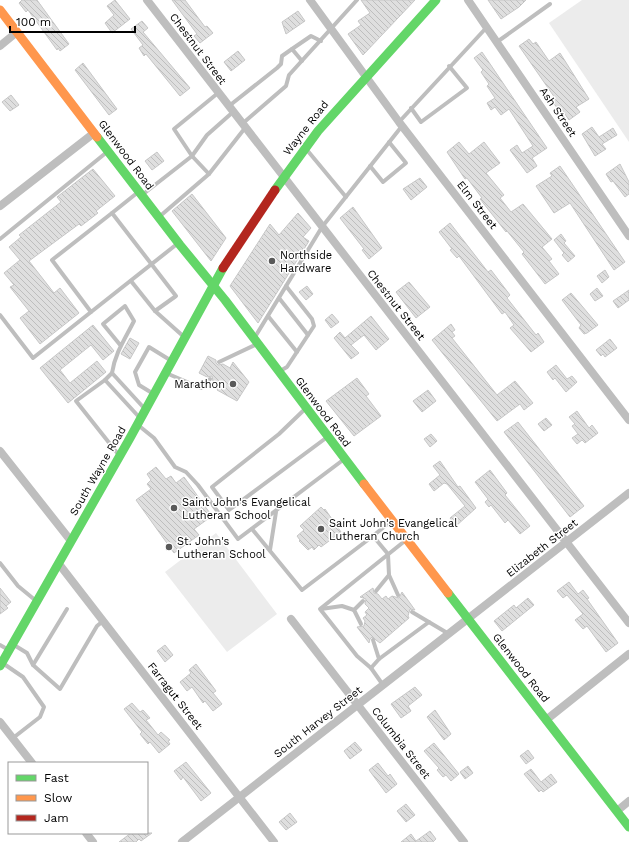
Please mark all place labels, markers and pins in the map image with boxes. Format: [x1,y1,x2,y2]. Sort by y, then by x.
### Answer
place label: Northside Hardware [280,249,332,275]
marker: Northside Hardware [267,256,277,266]
place label: Marathon [174,378,225,391]
marker: Marathon [228,379,238,389]
place label: Saint John's Evangelical Lutheran School [182,496,311,522]
marker: Saint John's Evangelical Lutheran School [169,503,179,513]
place label: Saint John's Evangelical Lutheran Church [329,517,458,543]
marker: Saint John's Evangelical Lutheran Church [316,524,326,534]
place label: St. John's Lutheran School [177,535,266,561]
marker: St. John's Lutheran School [164,542,174,552]

